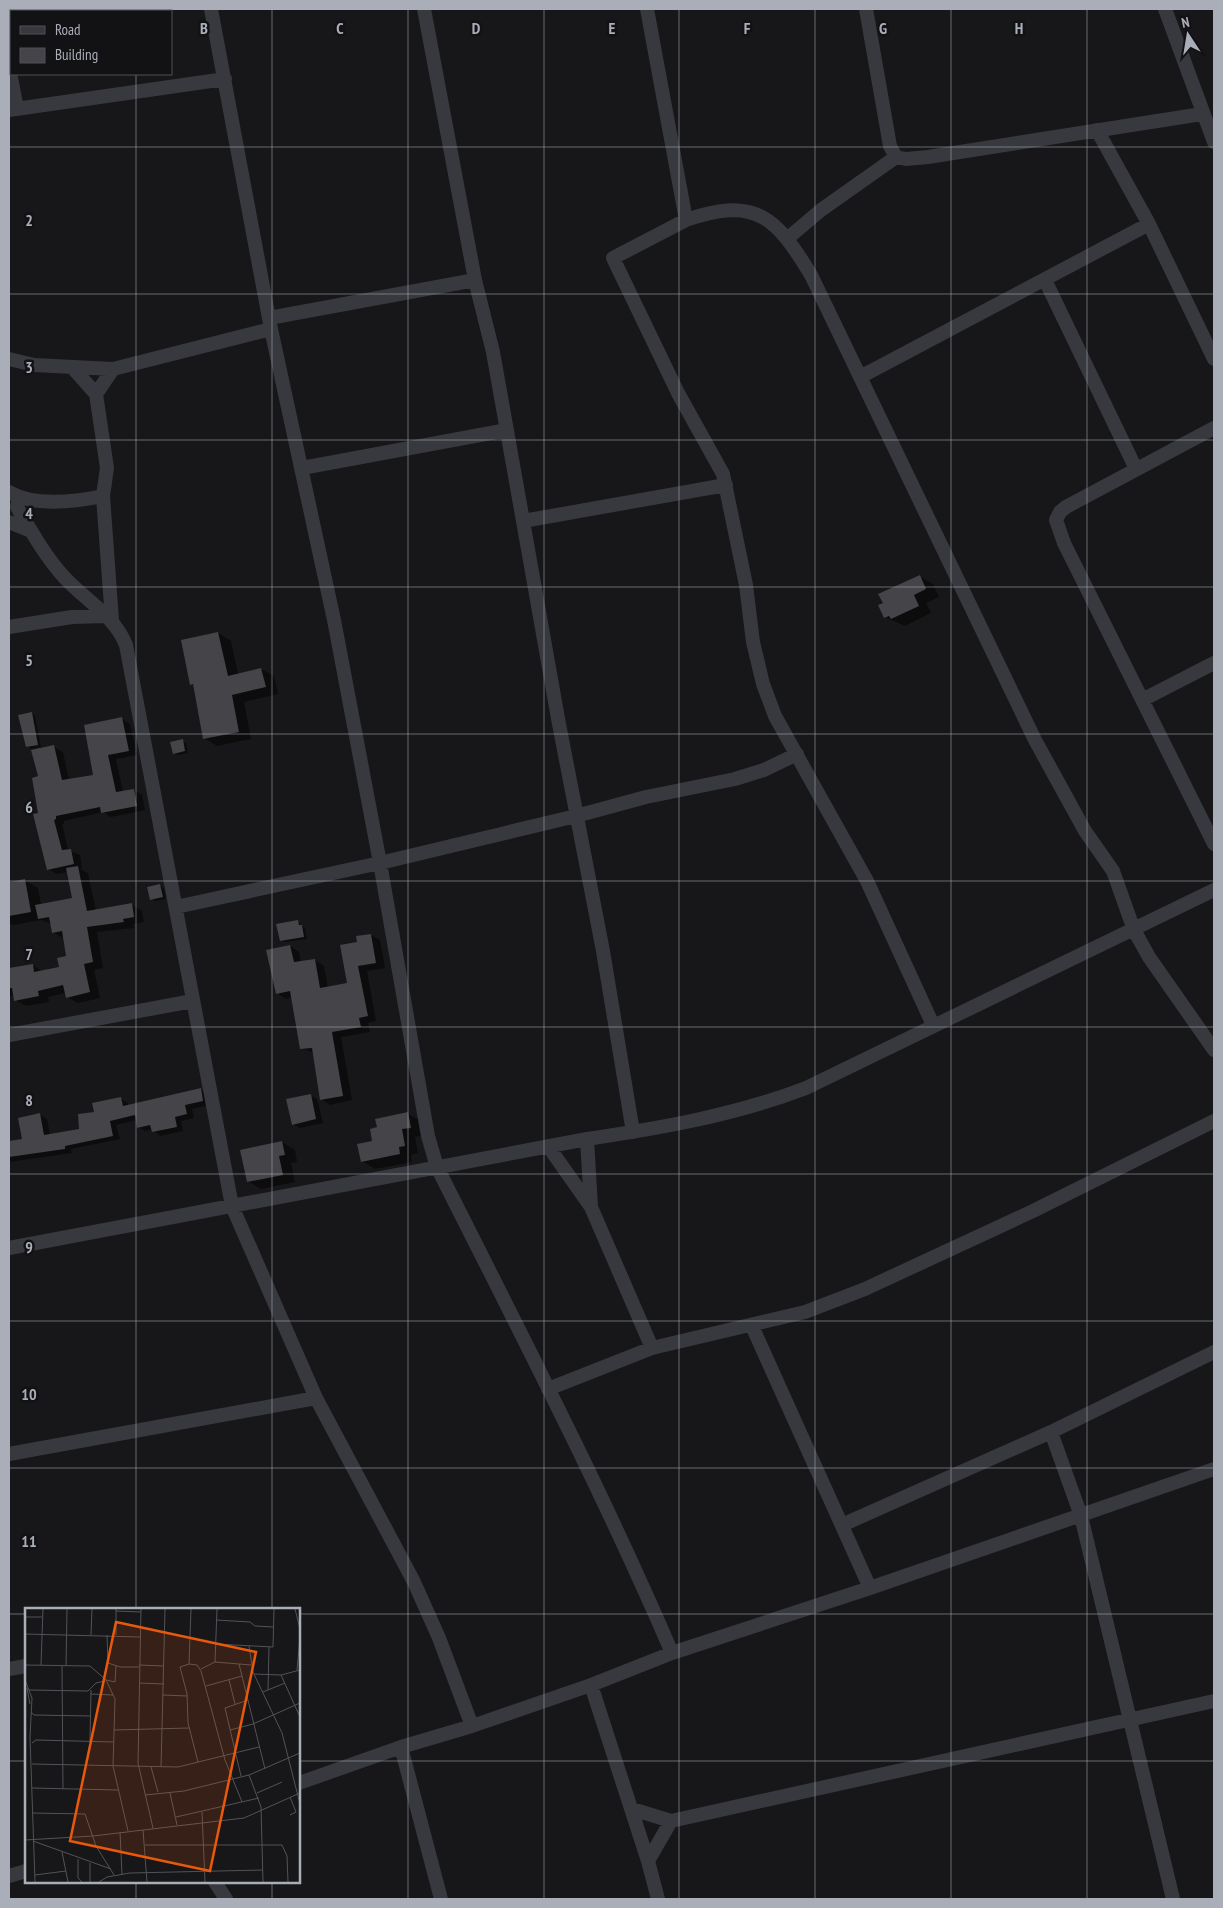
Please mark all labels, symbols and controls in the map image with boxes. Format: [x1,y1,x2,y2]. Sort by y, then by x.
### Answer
legend [10,10,172,75]
north arrow [1163,10,1213,60]
text: N [1180,13,1191,32]
text: B [200,18,208,38]
text: C [336,18,344,38]
text: D [472,18,481,38]
text: E [609,18,616,38]
text: F [744,18,751,38]
text: G [879,18,887,38]
text: H [1015,18,1023,38]
text: Road [55,20,81,39]
text: Building [55,45,98,64]
text: 2 [25,210,33,230]
text: 3 [25,357,33,377]
text: 4 [25,503,33,523]
text: 5 [25,650,33,670]
text: 6 [25,797,33,817]
text: 7 [25,944,33,964]
text: 8 [25,1090,33,1110]
text: 9 [25,1237,33,1257]
text: 10 [21,1384,37,1404]
text: 11 [21,1531,37,1551]
inset map [25,1608,300,1883]

